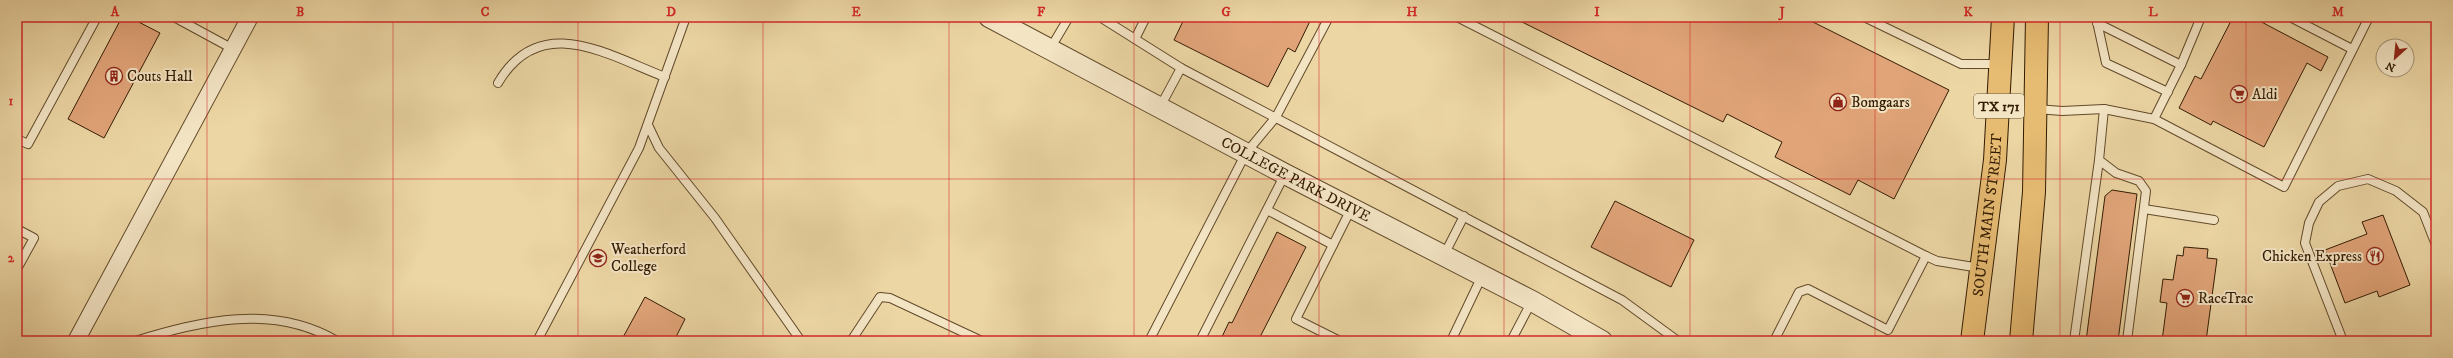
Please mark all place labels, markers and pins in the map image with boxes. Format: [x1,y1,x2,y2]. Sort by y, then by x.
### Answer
building icon: Couts Hall [104,66,124,86]
place label: Couts Hall [127,67,193,86]
supermarket icon: Aldi [2229,84,2249,104]
place label: Aldi [2252,85,2278,104]
shop icon: Bomgaars [1828,92,1848,112]
place label: Bomgaars [1851,93,1910,112]
place label: Weatherford College [610,240,687,276]
restaurant icon: Chicken Express [2365,246,2385,266]
place label: Chicken Express [2262,247,2362,266]
school or university icon: Weatherford College [588,248,608,268]
supermarket icon: RaceTrac [2175,288,2195,308]
place label: RaceTrac [2198,289,2254,308]

